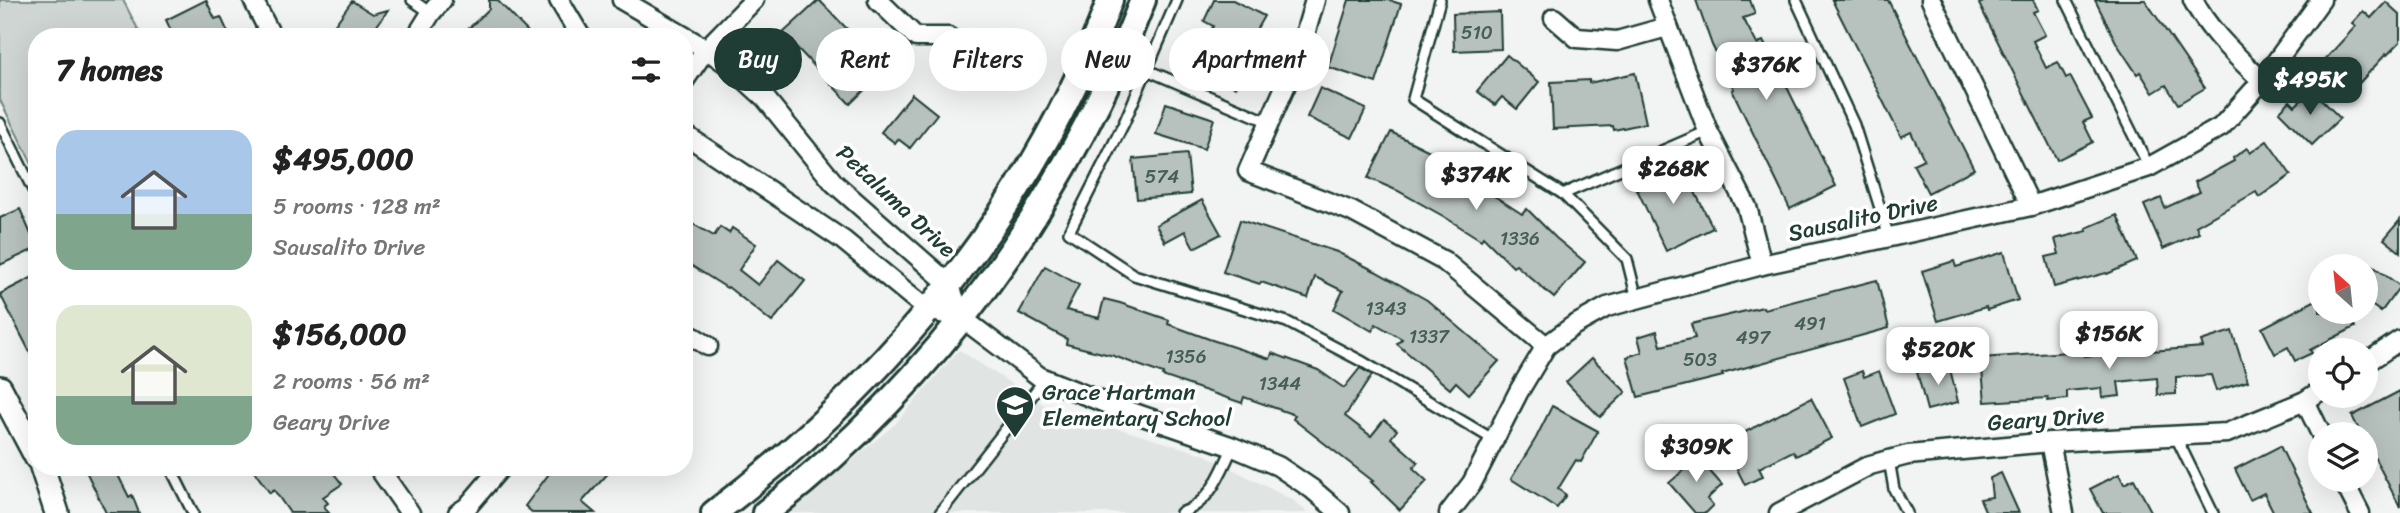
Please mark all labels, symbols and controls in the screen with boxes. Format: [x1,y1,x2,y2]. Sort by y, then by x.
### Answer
house number: 510 [1461,16,1493,49]
chip: Buy [714,28,802,91]
chip: Rent [816,28,915,91]
chip: Filters [929,28,1047,91]
chip: New [1061,28,1155,91]
chip: Apartment [1169,28,1330,91]
pin: $376K [1717,42,1815,102]
text: 7 homes [56,43,163,97]
text: $376K [1732,44,1800,85]
icon: filters [627,51,665,89]
pin: $495K [2261,58,2359,117]
text: $495K [2274,59,2346,100]
text: $495,000 [273,132,414,186]
street label: Petaluma Drive [826,134,966,268]
pin: $268K [1624,146,1722,206]
text: $268K [1638,148,1708,189]
pin: $374K [1427,152,1525,212]
text: $374K [1441,154,1511,195]
icon: home [112,158,196,242]
house number: 574 [1145,160,1179,193]
street label: Sausalito Drive [1784,182,1942,254]
text: 5 rooms · 128 m² [273,186,441,227]
house number: 1336 [1500,222,1540,255]
text: Sausalito Drive [273,227,425,268]
north arrow [2308,254,2378,324]
map controls [2308,254,2378,492]
house number: 1343 [1366,292,1407,325]
text: $156,000 [273,307,406,361]
house number: 491 [1794,307,1826,340]
pin: $156K [2060,312,2158,371]
text: $156K [2076,313,2142,354]
house number: 1337 [1409,320,1450,353]
house number: 497 [1736,321,1771,354]
pin: $520K [1889,328,1987,387]
text: $520K [1902,329,1974,370]
icon: home [112,333,196,417]
button: locate [2308,338,2378,408]
house number: 1356 [1166,340,1206,373]
house number: 503 [1683,343,1718,376]
text: 2 rooms · 56 m² [273,361,430,402]
house number: 1344 [1259,367,1301,400]
place label: Grace Hartman Elementary School [1042,372,1232,439]
school or university icon: Grace Hartman Elementary School [994,384,1036,439]
street label: Geary Drive [1986,394,2106,444]
text: Geary Drive [273,402,390,443]
button: layers [2308,422,2378,492]
pin: $309K [1647,424,1745,484]
text: $309K [1661,426,1731,467]

